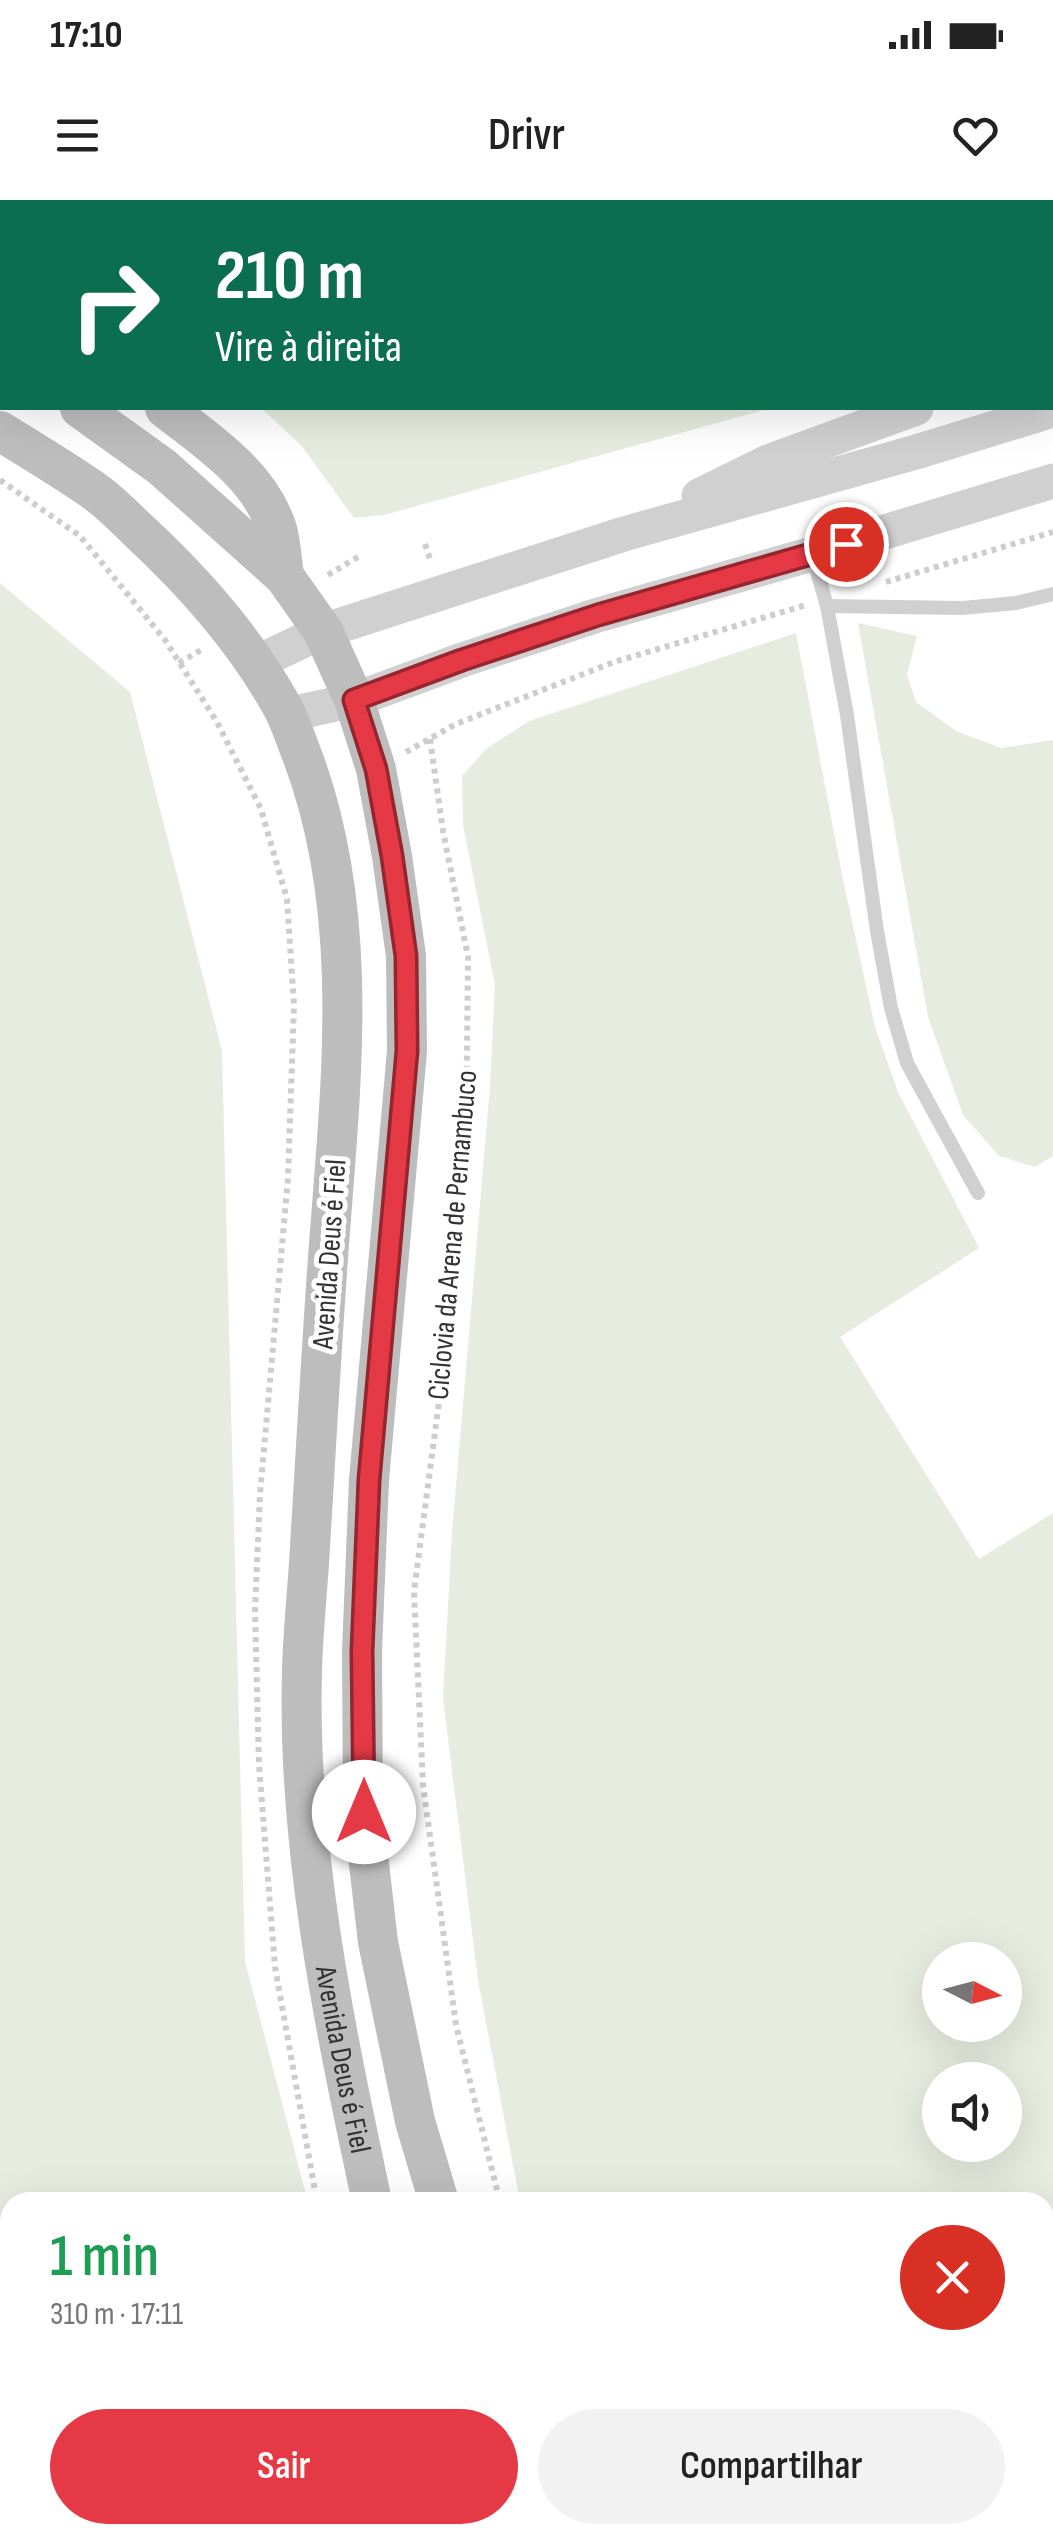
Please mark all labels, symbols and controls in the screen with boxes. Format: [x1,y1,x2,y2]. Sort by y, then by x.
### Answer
text: 17:10 [50,13,123,58]
icon: menu [50,108,105,163]
text: Drivr [488,108,565,163]
icon: heart [948,108,1003,163]
text: 210 m [215,235,364,319]
icon: right [50,240,180,370]
text: Vire à direita [215,320,402,375]
pin [804,502,889,587]
icon: arrive [819,517,874,572]
street label: Ciclovia da Arena de Pernambuco [421,1069,485,1401]
street label: Avenida Deus é Fiel [305,1158,355,1351]
position arrow [312,1760,416,1864]
north arrow [922,1942,1022,2042]
map controls [922,1942,1022,2162]
street label: Avenida Deus é Fiel [307,1962,378,2157]
button: sound [922,2062,1022,2162]
text: 1 min [50,2221,159,2293]
button: close [900,2225,1005,2330]
text: 310 m · 17:11 [50,2295,183,2334]
button: Sair [50,2409,518,2524]
button: Compartilhar [538,2409,1005,2524]

